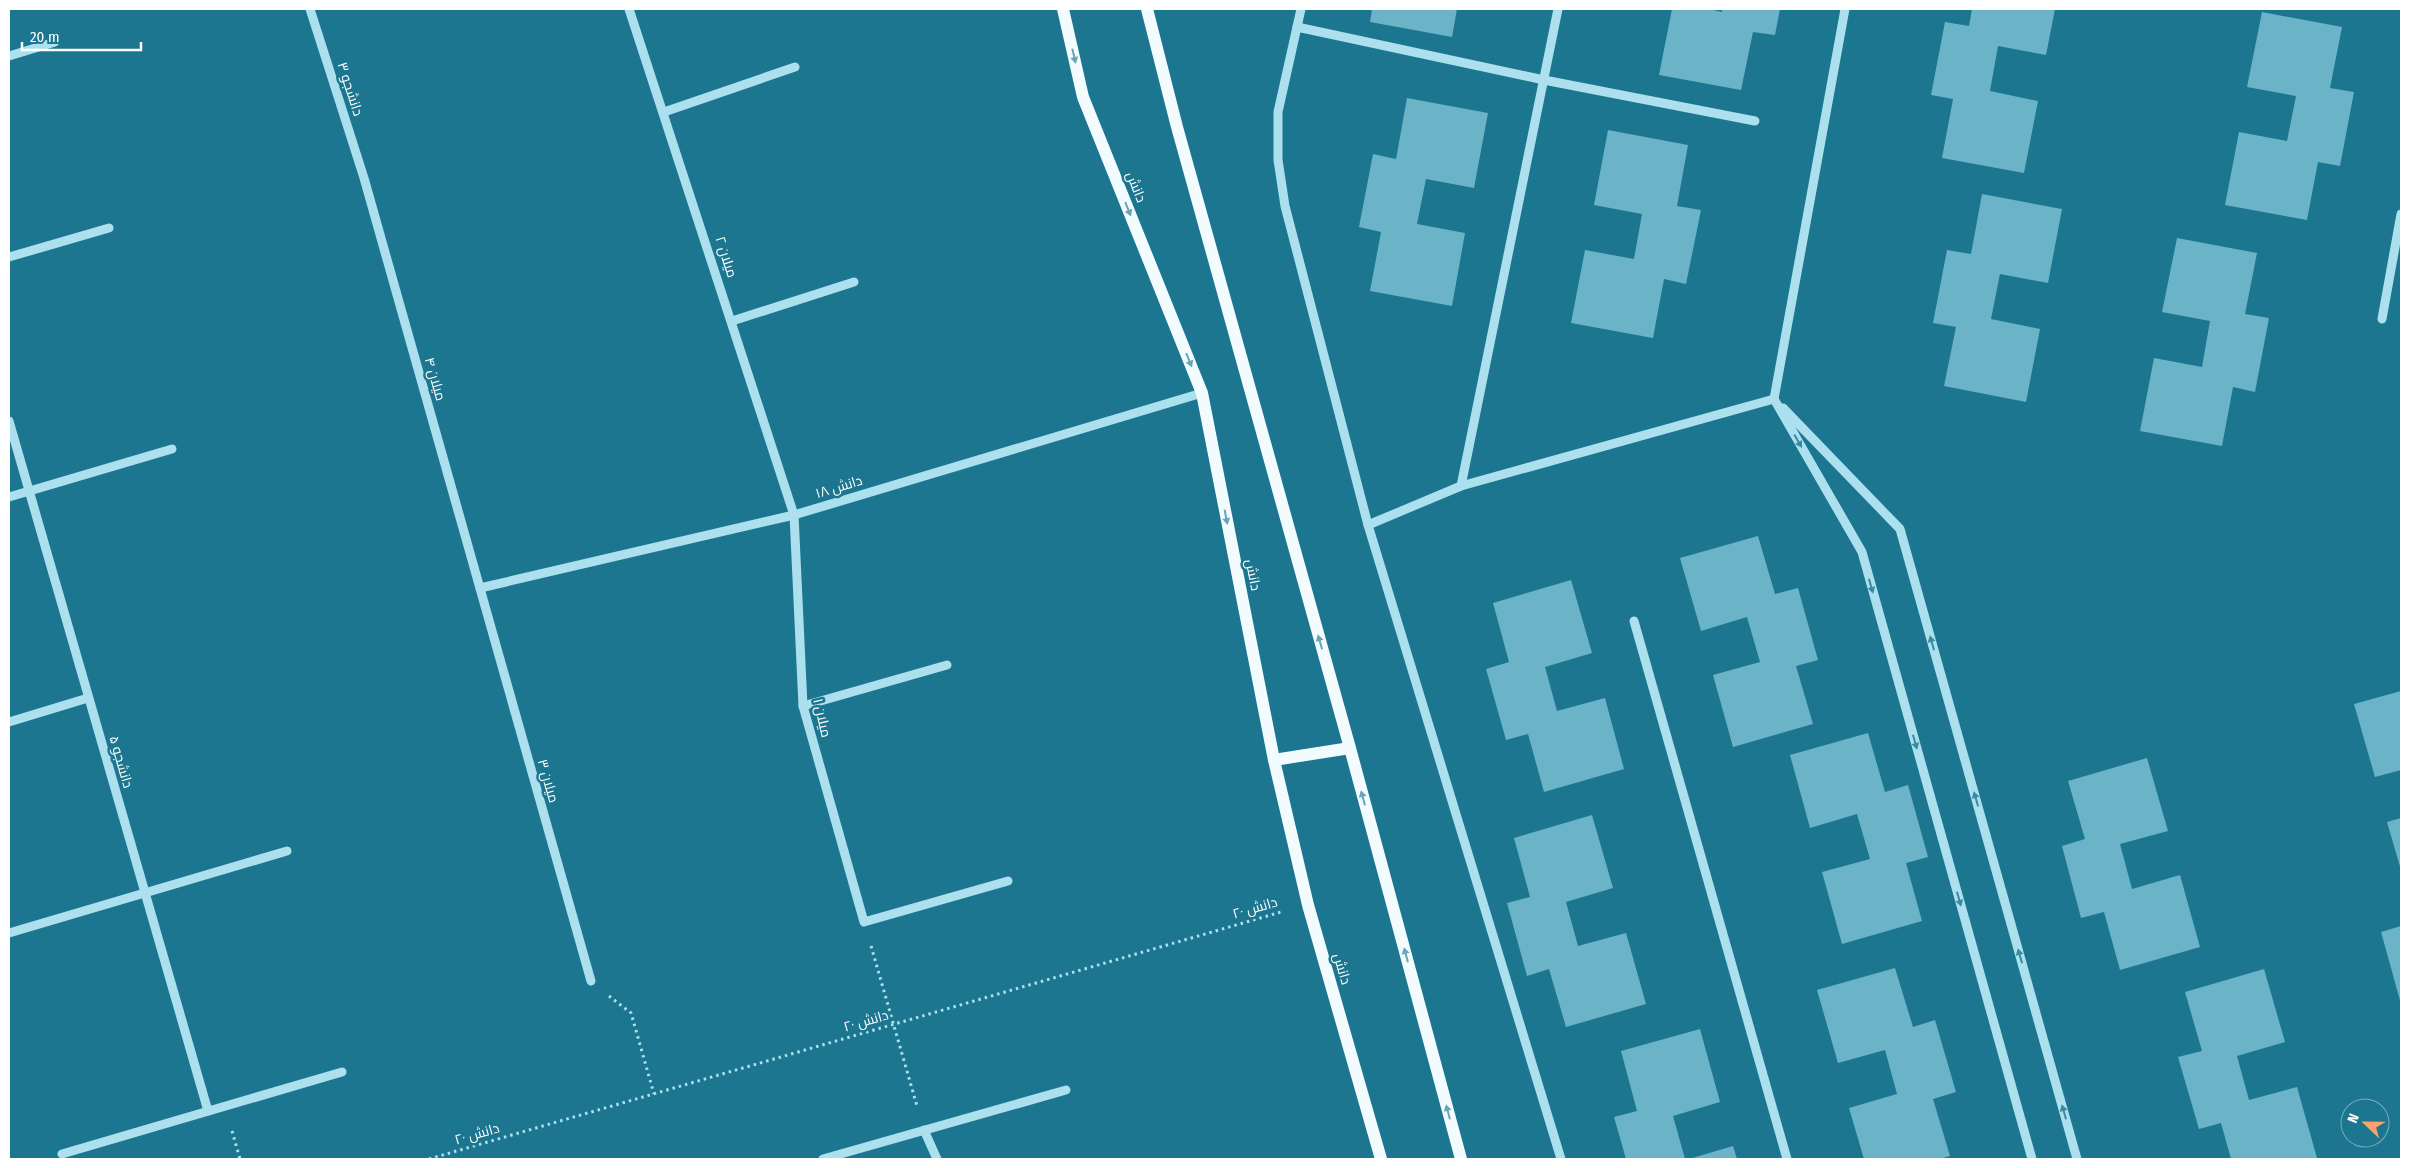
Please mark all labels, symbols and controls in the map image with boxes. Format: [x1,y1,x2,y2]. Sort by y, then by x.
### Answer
scale bar [22,20,141,52]
text: 20 m [30,28,60,46]
one-way arrow [1070,49,1078,64]
street label: دانشجو ۳ [333,60,367,118]
street label: دانش [1122,169,1150,205]
one-way arrow [1124,202,1132,217]
street label: میلان ۲ [711,234,741,280]
one-way arrow [1185,353,1193,367]
street label: میلان ۴ [421,355,449,403]
one-way arrow [1794,434,1802,449]
street label: دانش ۱۸ [814,472,864,502]
one-way arrow [1223,510,1231,526]
street label: دانش [1242,558,1264,592]
one-way arrow [1867,578,1875,593]
one-way arrow [1316,634,1324,649]
one-way arrow [1928,635,1936,650]
street label: میلان ۱ [809,697,835,739]
street label: دانشجو ۵ [105,734,137,790]
one-way arrow [1911,735,1919,750]
street label: میلان ۳ [534,757,562,805]
one-way arrow [1359,791,1367,806]
one-way arrow [1972,792,1980,807]
one-way arrow [1955,891,1963,906]
street label: دانش ۲۰ [1231,894,1279,922]
one-way arrow [1402,948,1410,963]
one-way arrow [2016,948,2024,963]
street label: دانش [1329,951,1355,987]
street label: دانش ۲۰ [842,1007,890,1035]
north arrow [2340,1098,2390,1148]
one-way arrow [1444,1105,1452,1120]
one-way arrow [2060,1105,2068,1120]
text: N [2344,1111,2363,1125]
street label: دانش ۲۰ [453,1120,501,1148]

